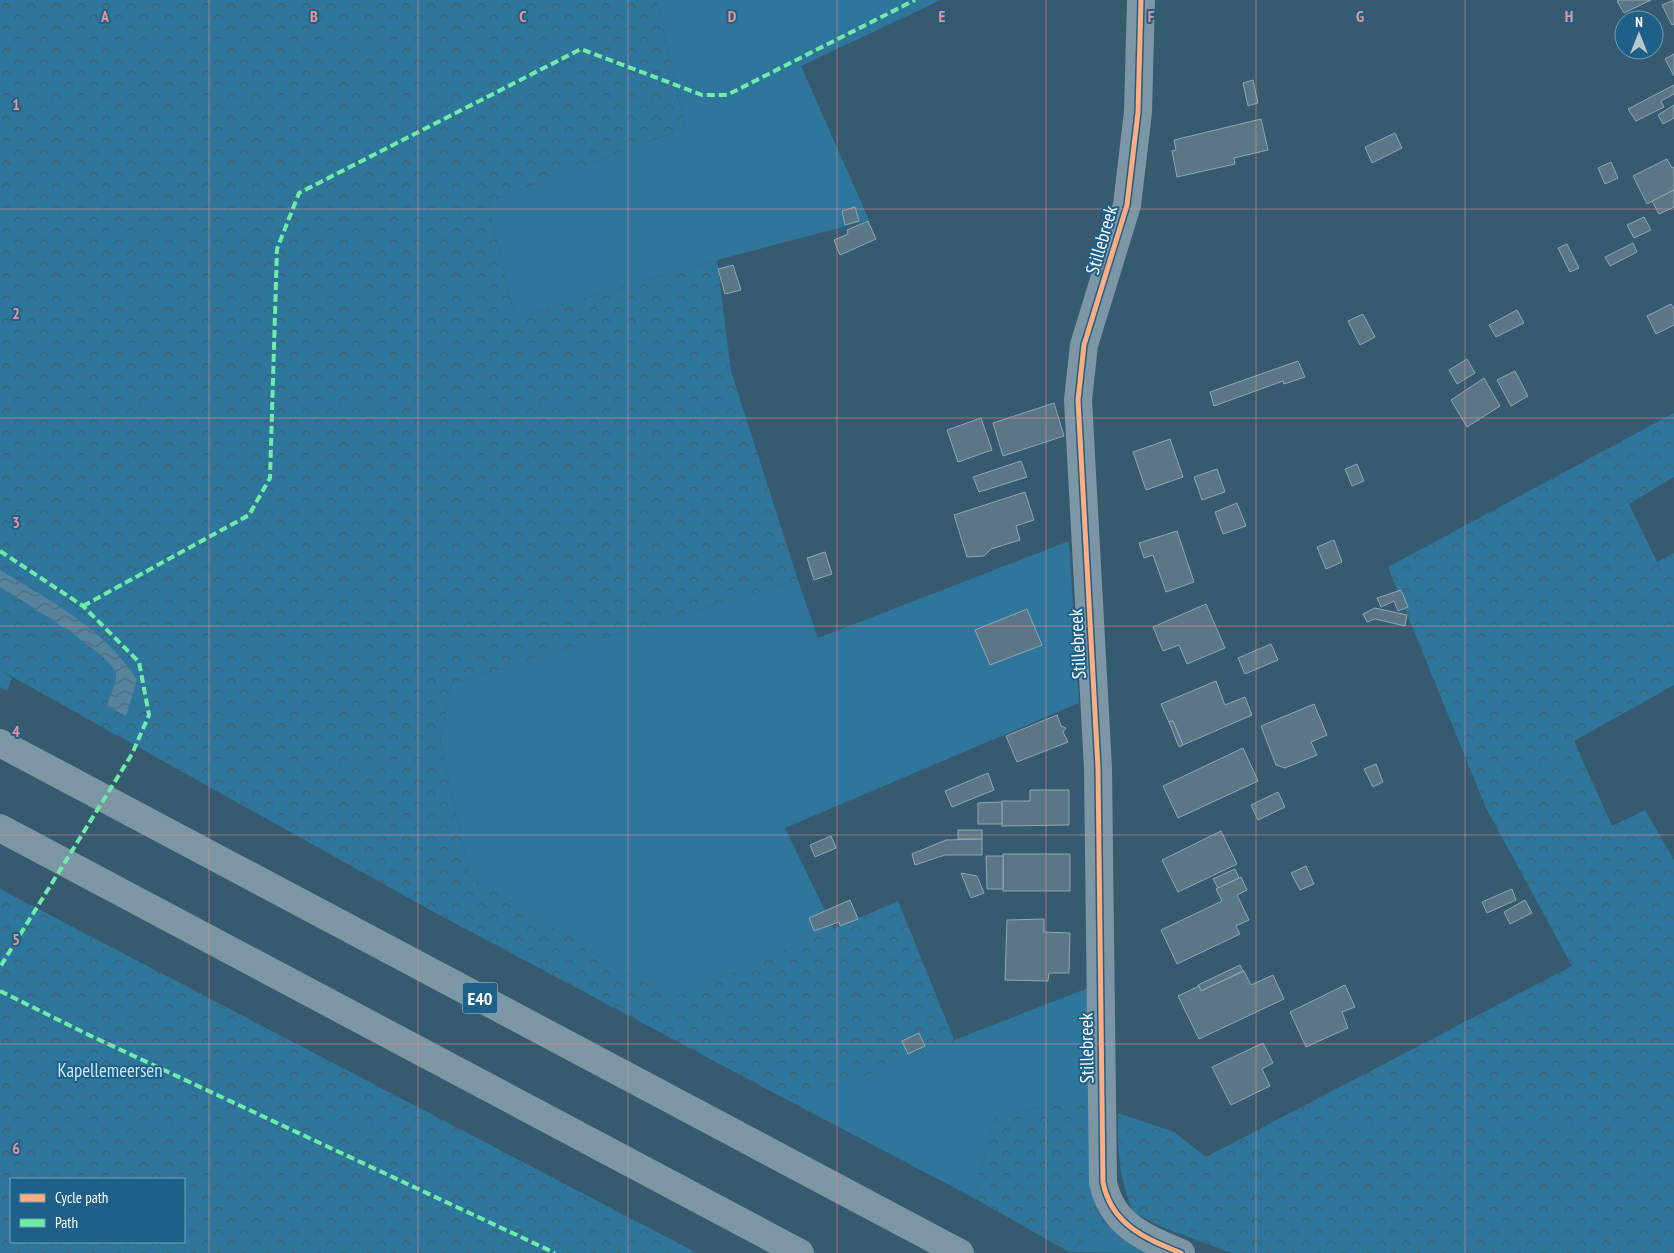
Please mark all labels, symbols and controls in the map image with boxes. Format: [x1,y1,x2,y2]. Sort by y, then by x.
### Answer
text: A [100,6,110,26]
text: B [310,6,318,26]
text: C [519,6,527,26]
text: D [728,6,737,26]
text: E [939,6,946,26]
text: F [1148,6,1155,26]
text: G [1356,6,1364,26]
text: H [1565,6,1573,26]
north arrow [1614,10,1664,60]
text: N [1635,13,1643,31]
text: 1 [12,94,20,114]
street label: Stillebreek [1080,202,1122,277]
text: 2 [12,303,20,323]
text: 3 [12,512,20,532]
street label: Stillebreek [1063,608,1091,680]
text: 4 [12,721,20,741]
text: 5 [12,929,20,949]
road number: E40 [462,982,498,1014]
street label: Stillebreek [1073,1012,1099,1083]
park label: Kapellemeersen [57,1058,163,1082]
text: 6 [12,1138,20,1158]
legend [10,1178,185,1243]
text: Cycle path [55,1188,108,1207]
text: Path [55,1213,78,1232]

